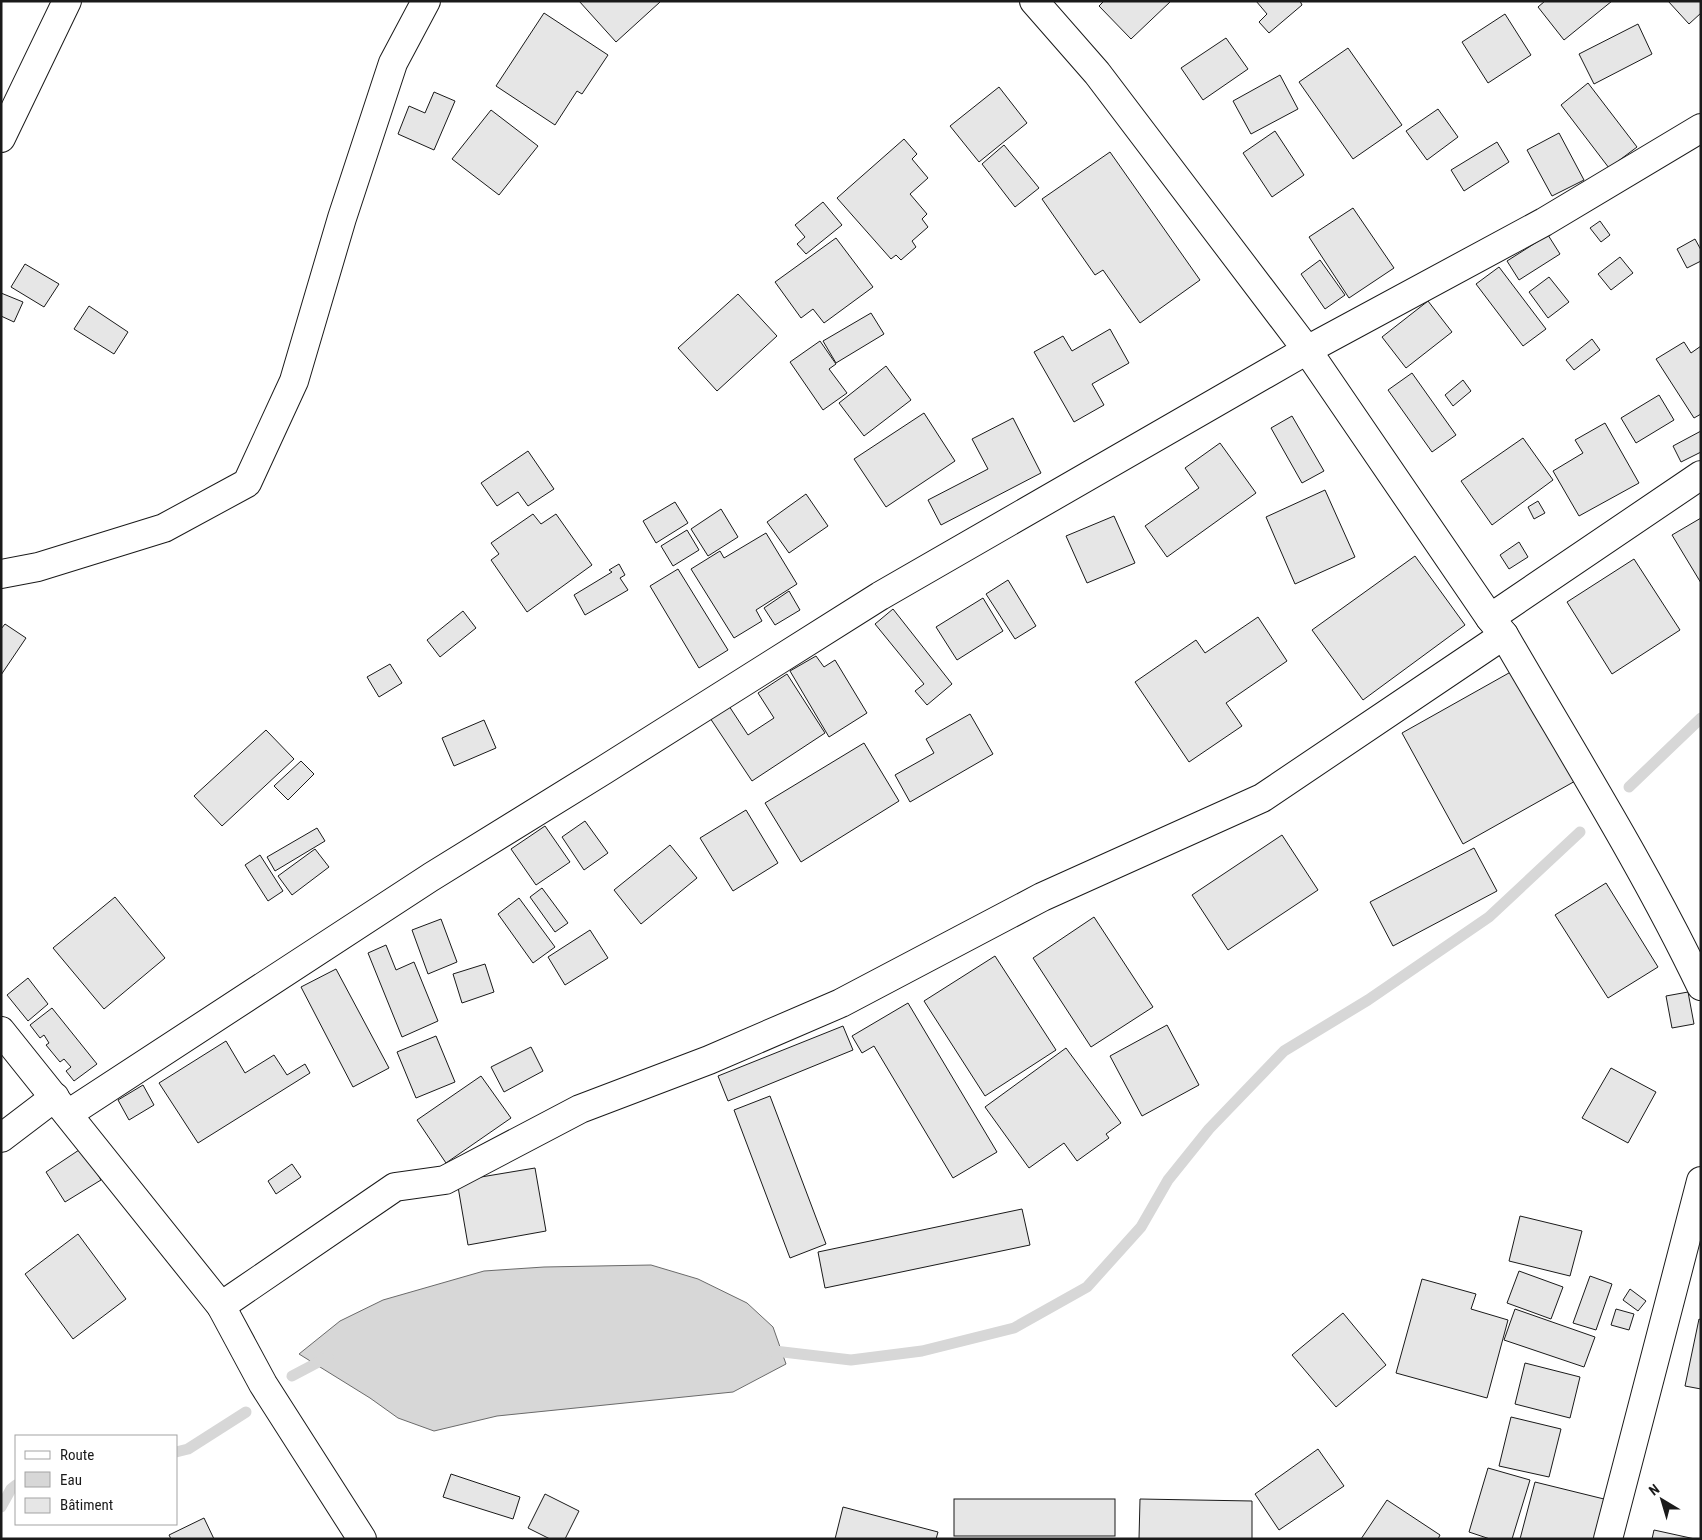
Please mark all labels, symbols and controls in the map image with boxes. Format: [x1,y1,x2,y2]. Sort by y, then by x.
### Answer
legend [15,1435,178,1525]
text: Route [60,1446,94,1464]
text: Eau [60,1471,82,1489]
north arrow [1637,1475,1687,1525]
text: N [1646,1481,1662,1499]
text: Bâtiment [60,1496,113,1514]

